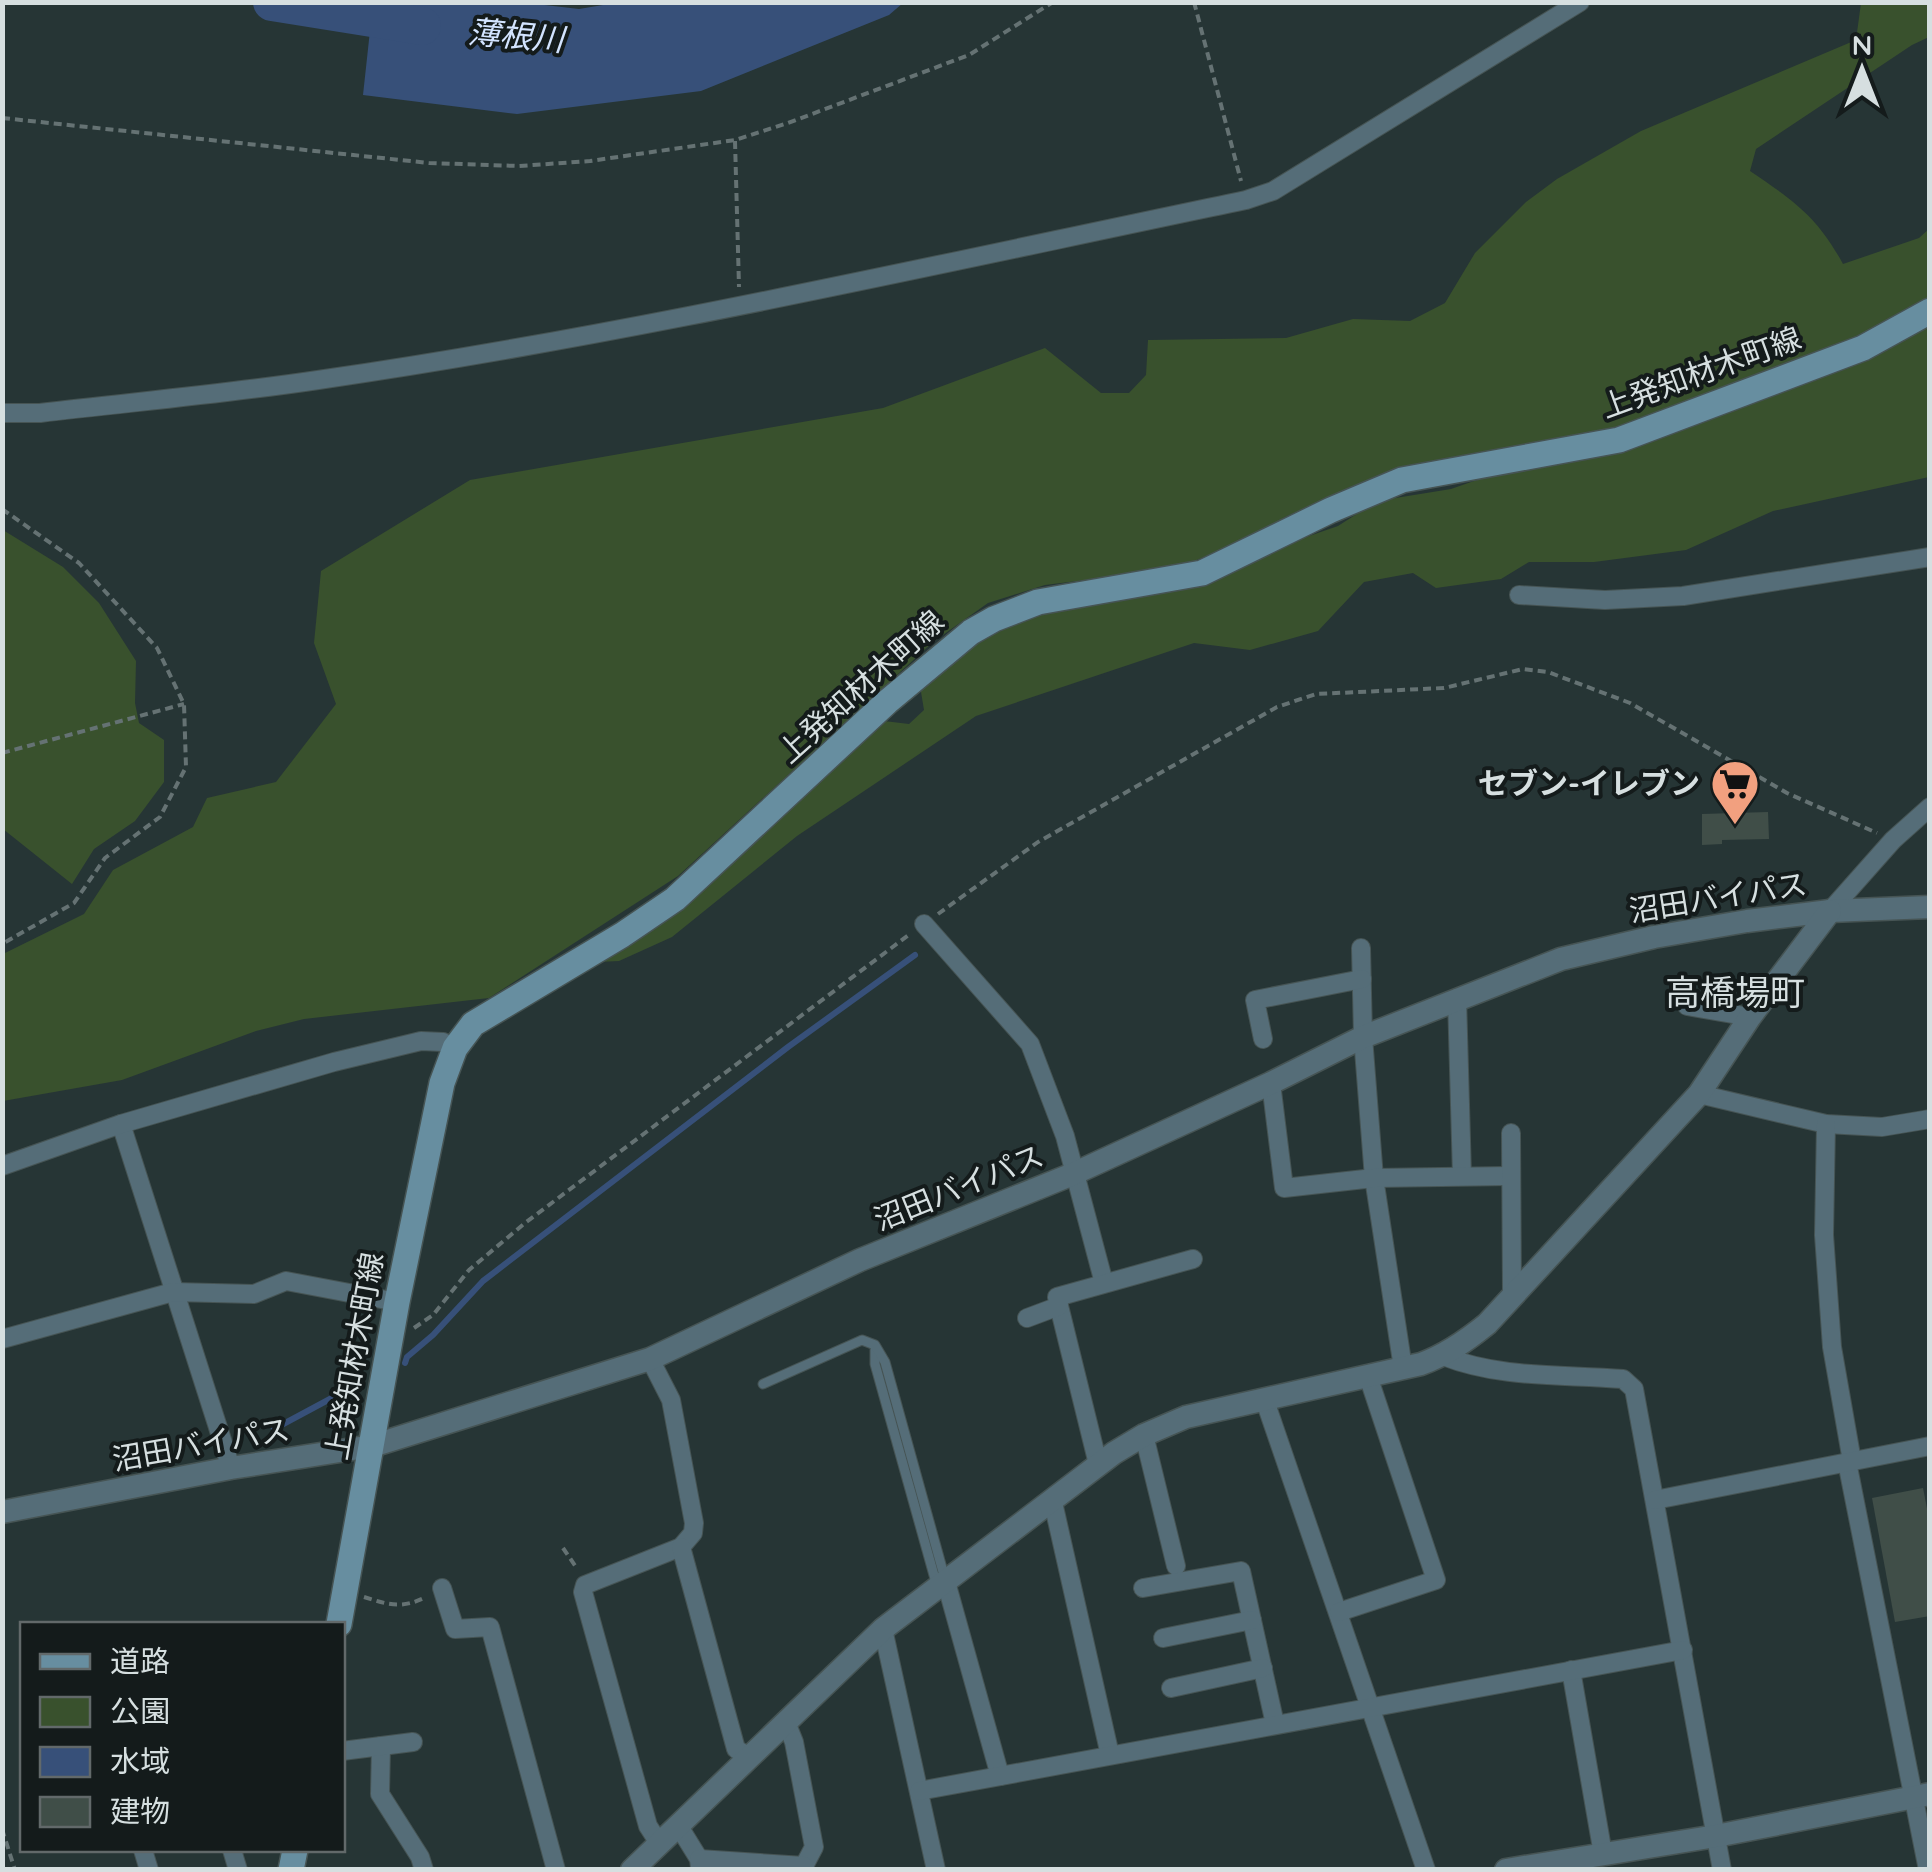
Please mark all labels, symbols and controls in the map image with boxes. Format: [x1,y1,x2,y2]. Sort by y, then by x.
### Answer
water label: 薄根川 [467,11,569,59]
north arrow [1812,20,1912,120]
text: N [1852,27,1872,62]
street label: 上発知材木町線 [1595,318,1806,426]
street label: 上発知材木町線 [770,602,951,771]
supermarket icon: セブン-イレブン [1709,758,1761,826]
place label: セブン-イレブン [1478,764,1700,802]
street label: 沼田バイパス [1626,864,1809,930]
district label: 高橋場町 [1665,970,1805,1014]
street label: 沼田バイパス [868,1136,1049,1238]
street label: 上発知材木町線 [317,1249,391,1463]
street label: 沼田バイパス [109,1410,292,1478]
legend [20,1622,345,1852]
text: 道路 [110,1642,170,1680]
text: 公園 [110,1692,170,1730]
text: 水域 [110,1742,170,1780]
text: 建物 [110,1792,170,1830]

